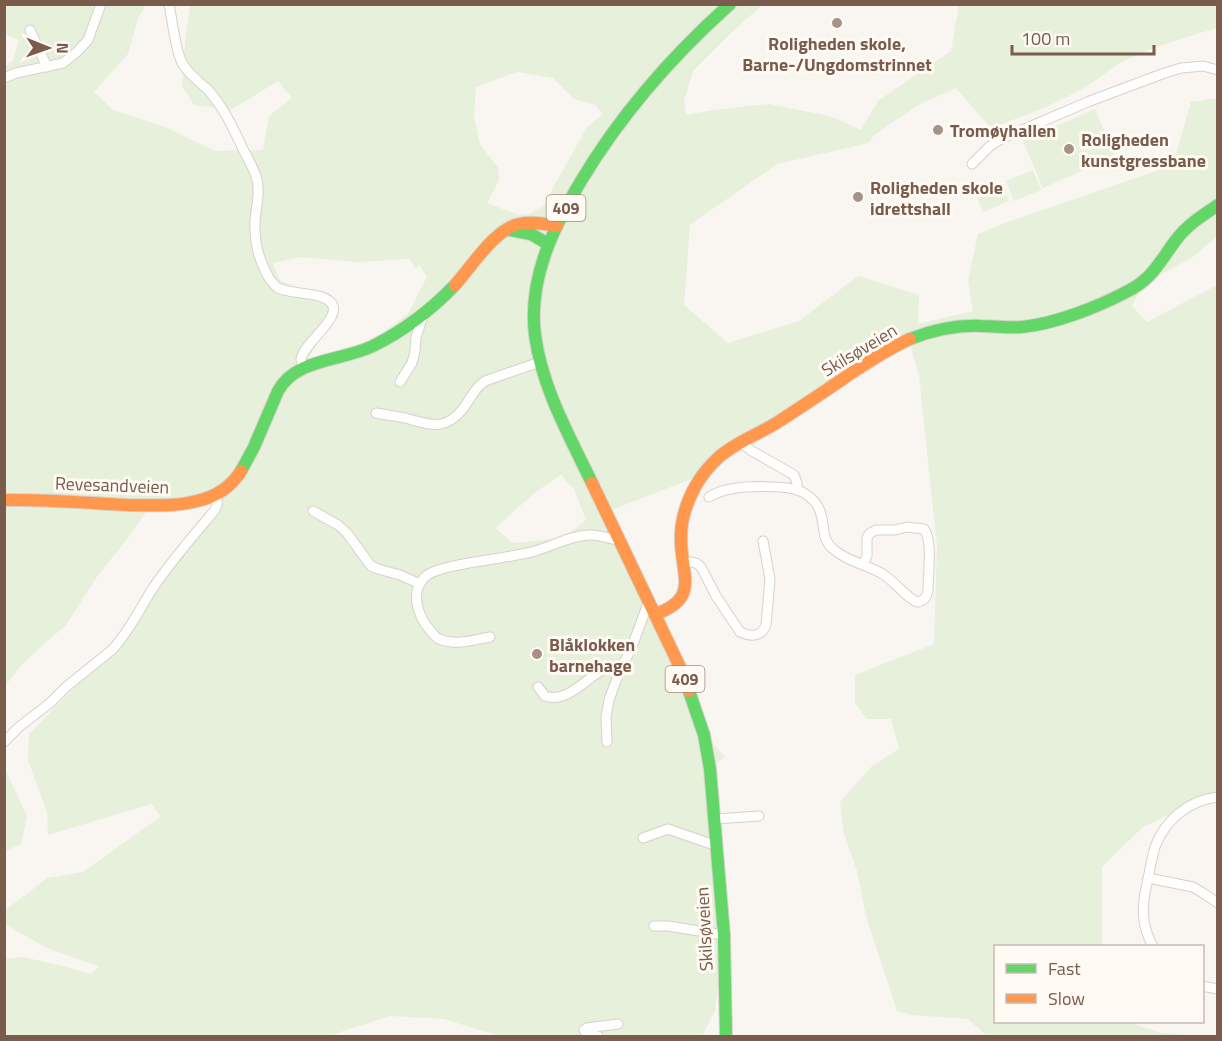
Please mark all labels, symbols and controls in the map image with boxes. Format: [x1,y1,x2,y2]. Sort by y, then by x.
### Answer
marker: Roligheden skole, Barne-/Ungdomstrinnet [830,16,844,30]
north arrow [18,18,78,78]
scale bar [1012,18,1154,56]
text: 100 m [1021,25,1070,52]
place label: Roligheden skole, Barne-/Ungdomstrinnet [742,30,932,78]
text: N [51,43,75,54]
place label: Tromøyhallen [950,117,1056,144]
marker: Tromøyhallen [931,123,945,137]
place label: Roligheden kunstgressbane [1081,126,1206,174]
marker: Roligheden kunstgressbane [1062,142,1076,156]
place label: Roligheden skole idrettshall [870,174,1003,222]
marker: Roligheden skole idrettshall [851,190,865,204]
road number: 409 [546,195,586,221]
street label: Skilsøveien [816,317,902,383]
street label: Revesandveien [54,470,170,500]
place label: Blåklokken barnehage [549,631,635,679]
marker: Blåklokken barnehage [530,647,544,661]
road number: 409 [666,666,704,692]
street label: Skilsøveien [688,886,720,972]
legend [994,945,1204,1023]
text: Fast [1048,955,1081,982]
text: Slow [1048,985,1085,1012]

